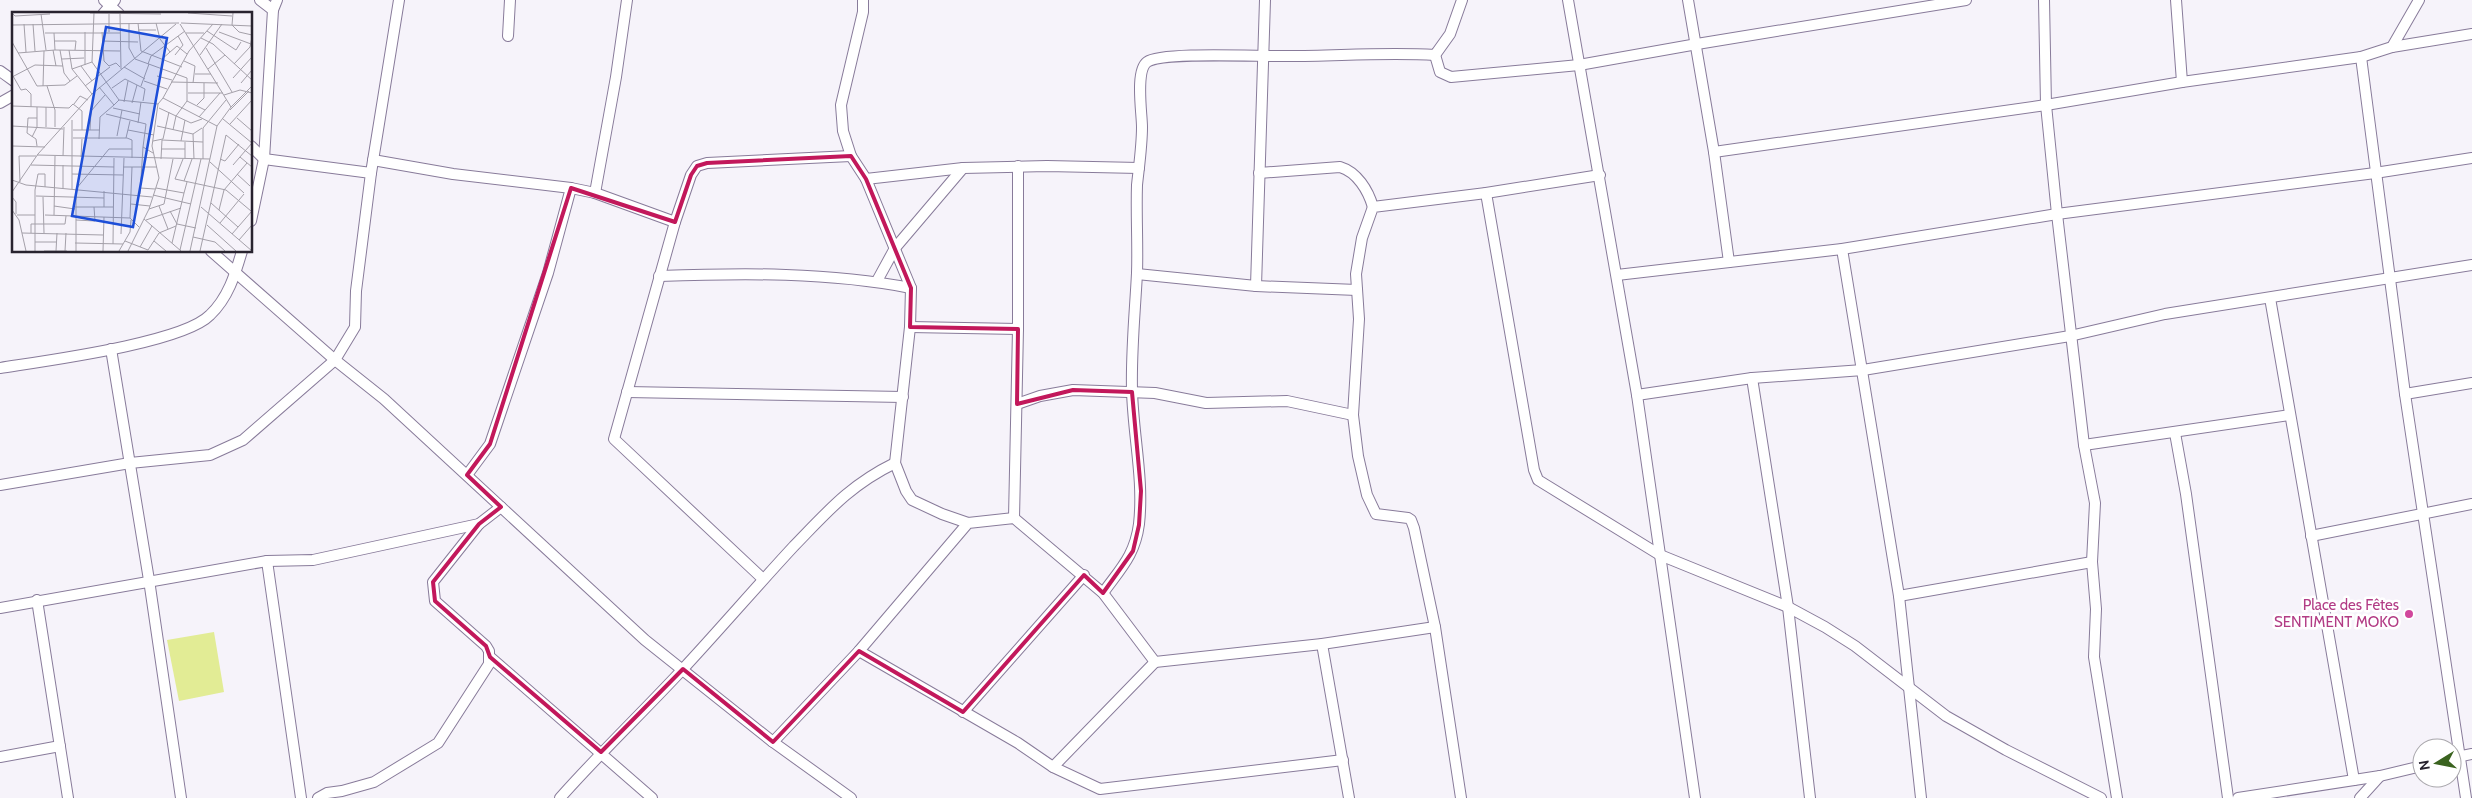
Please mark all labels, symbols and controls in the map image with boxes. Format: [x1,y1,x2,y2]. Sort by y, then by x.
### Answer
inset map [12,12,252,252]
place label: Place des Fêtes SENTIMENT MOKO [2274,596,2399,631]
marker: Place des Fêtes SENTIMENT MOKO [2403,608,2415,620]
north arrow [2412,738,2462,788]
text: N [2414,759,2434,772]

